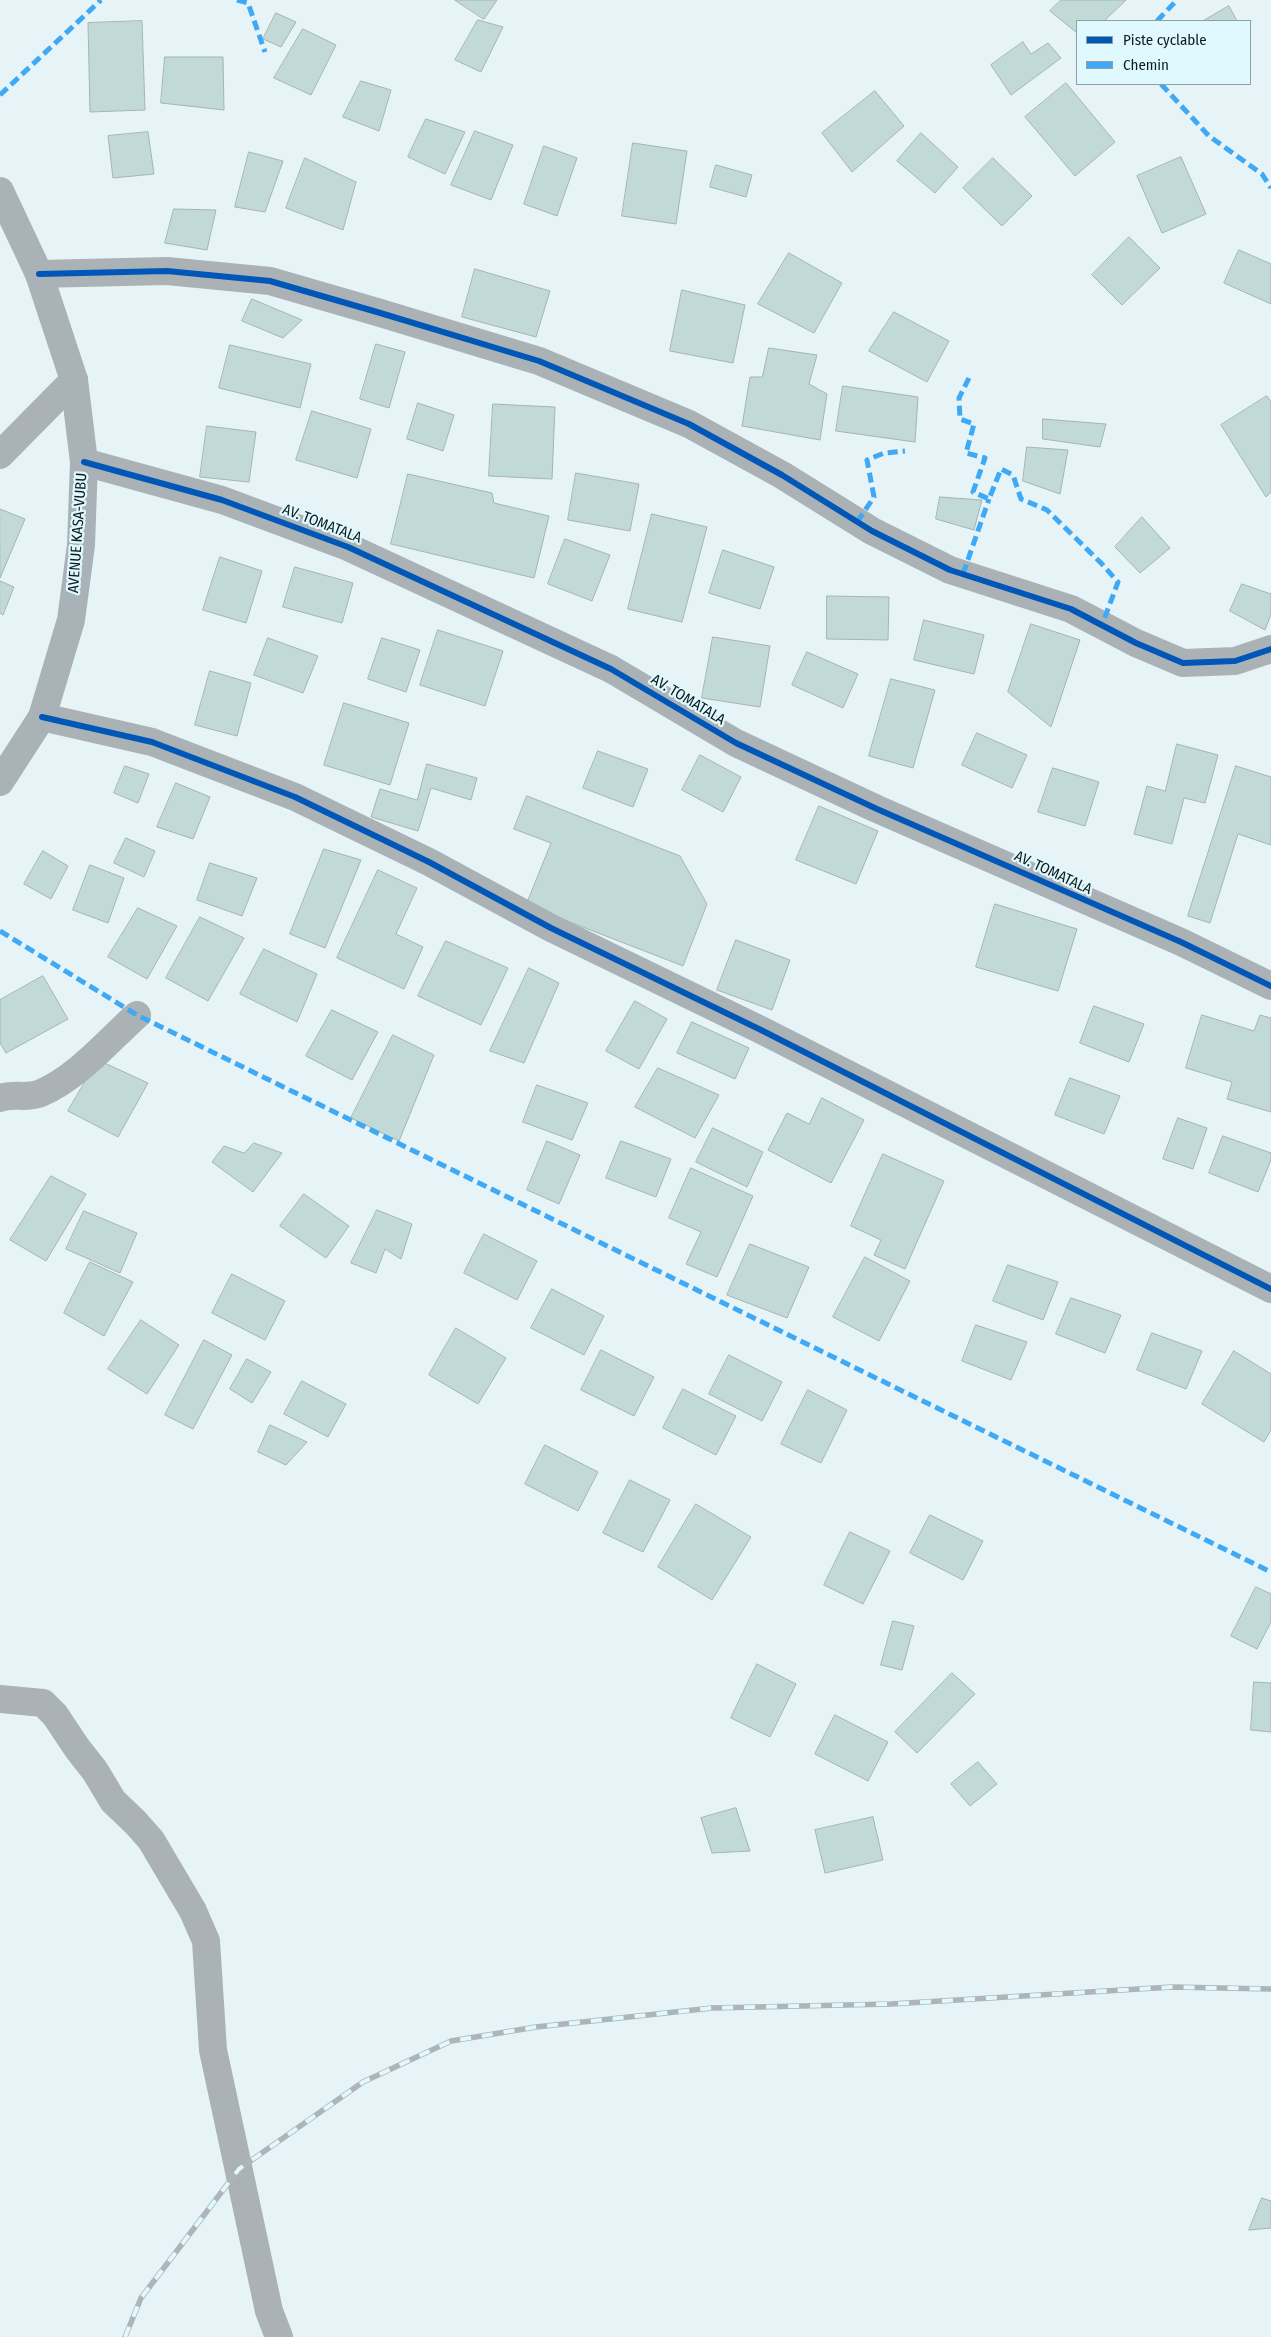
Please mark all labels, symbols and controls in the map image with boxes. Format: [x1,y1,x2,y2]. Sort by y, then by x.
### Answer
legend [1076,20,1251,85]
text: Piste cyclable [1123,31,1207,49]
text: Chemin [1123,56,1169,74]
street label: AVENUE KASA-VUBU [65,472,91,594]
street label: AV. TOMATALA [280,501,364,547]
street label: AV. TOMATALA [648,671,728,729]
street label: AV. TOMATALA [1011,847,1095,899]

